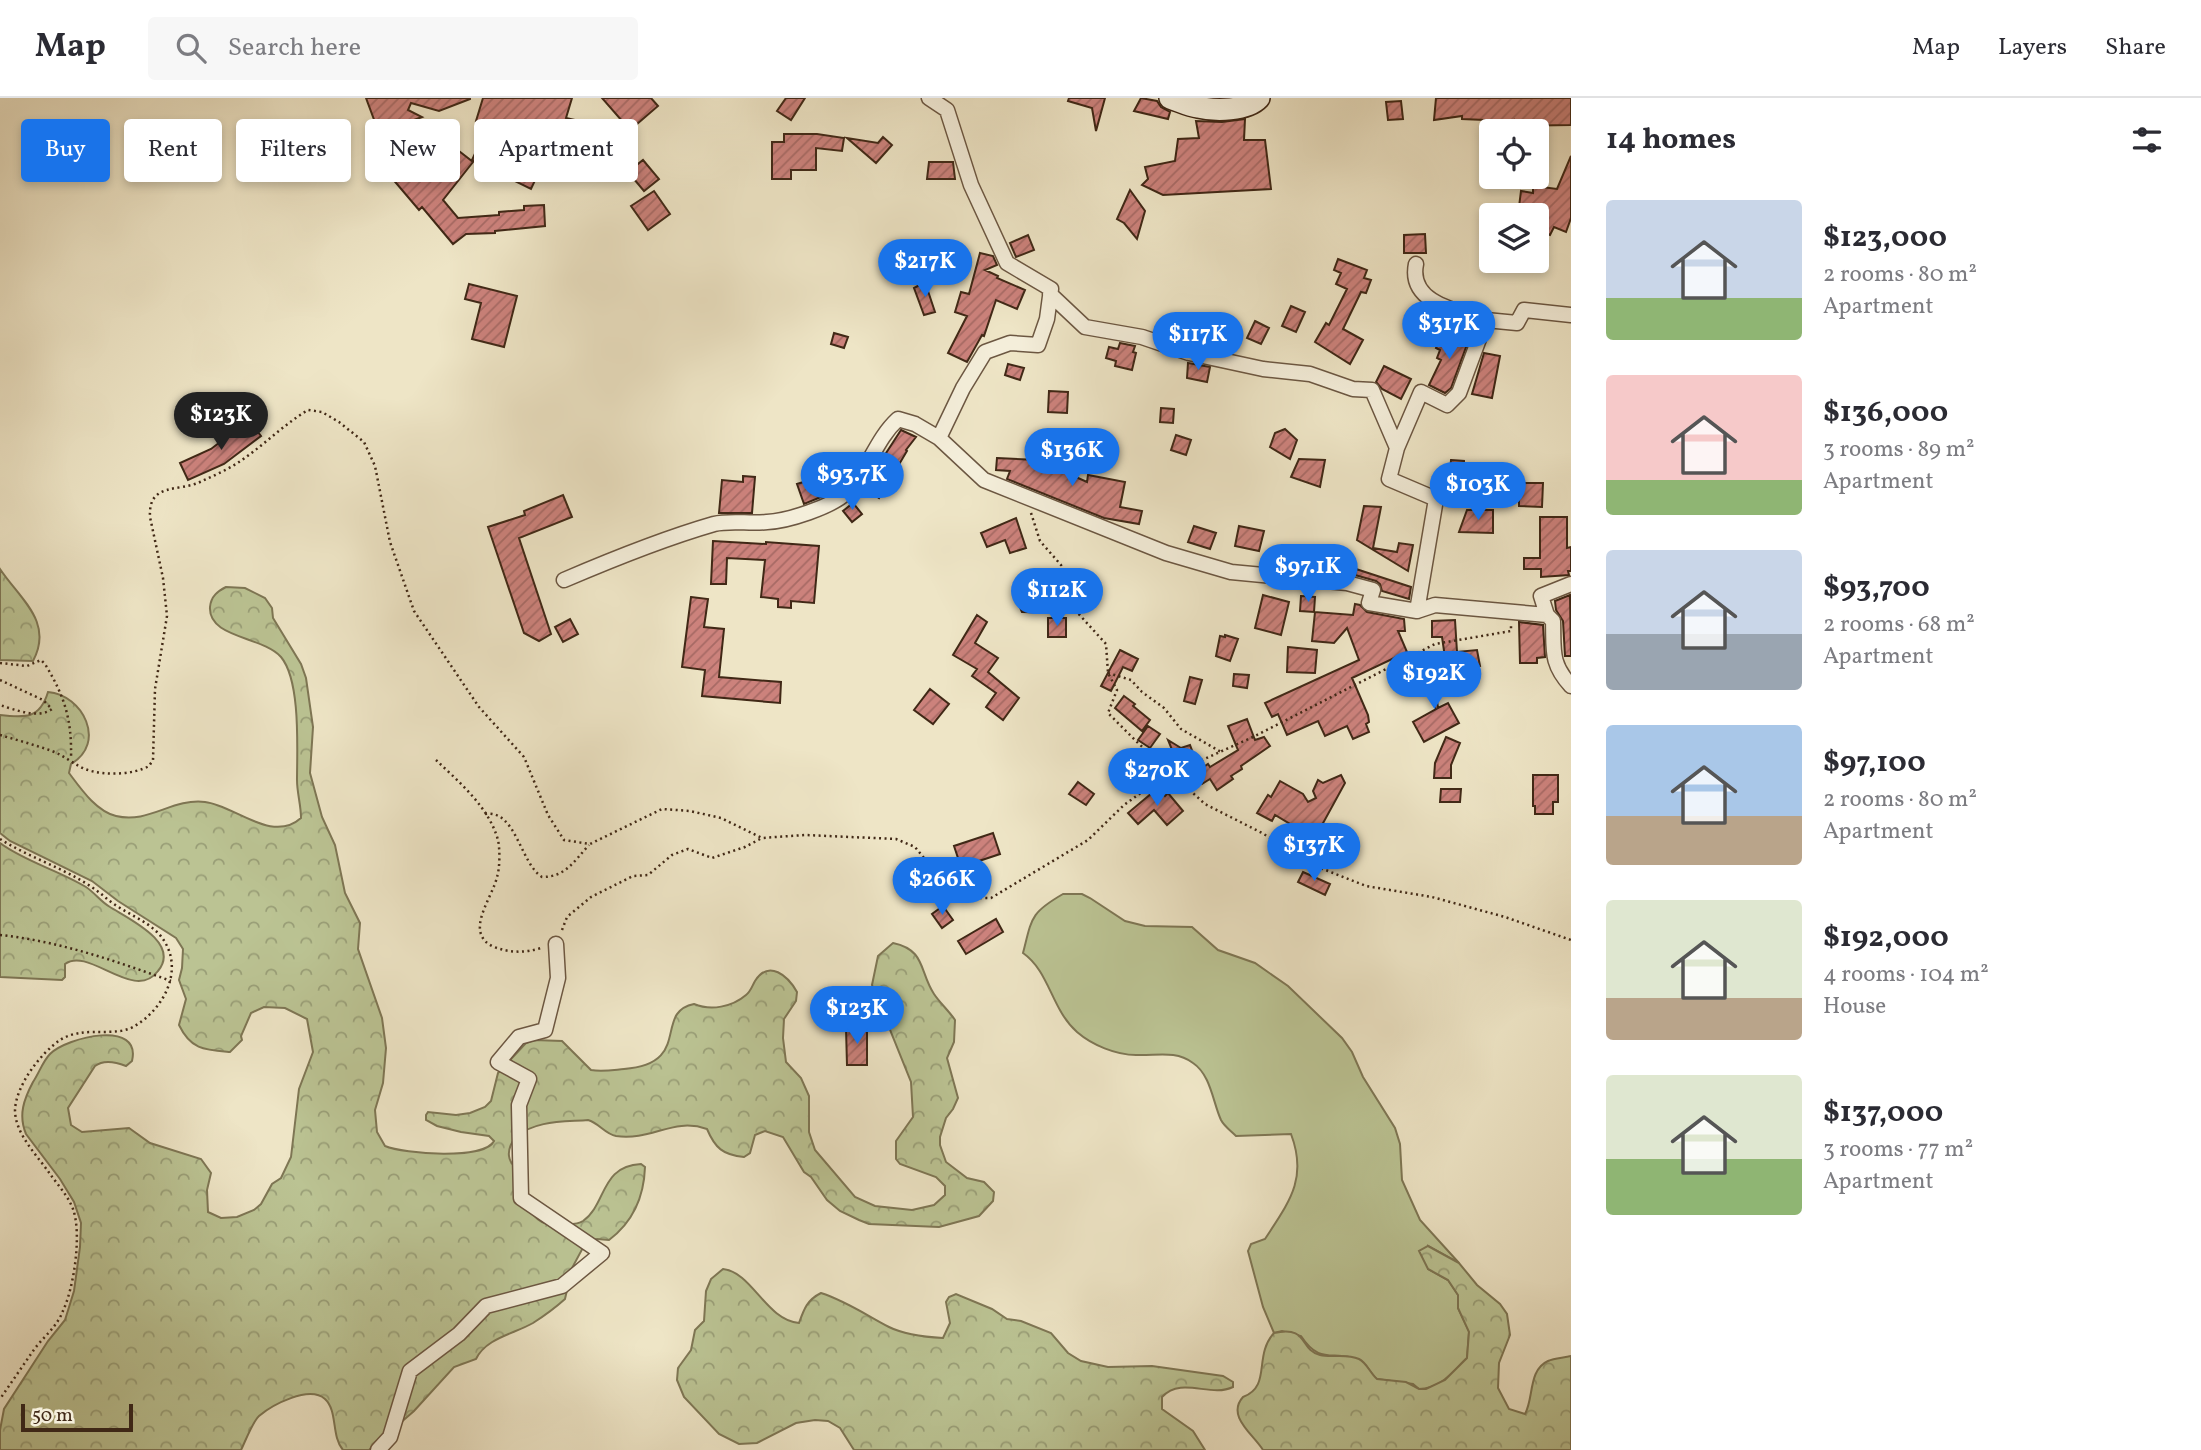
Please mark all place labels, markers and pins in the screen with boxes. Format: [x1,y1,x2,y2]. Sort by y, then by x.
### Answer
pin: $217K [876,240,974,299]
pin: $317K [1400,302,1498,361]
pin: $117K [1149,313,1247,372]
pin: $123K [172,392,270,452]
pin: $136K [1023,428,1121,488]
pin: $93.7K [795,452,909,512]
pin: $103K [1429,462,1527,522]
pin: $97.1K [1251,545,1365,604]
pin: $112K [1008,568,1106,628]
pin: $192K [1385,652,1483,711]
pin: $270K [1108,748,1206,808]
pin: $137K [1265,824,1363,883]
pin: $266K [893,858,991,917]
pin: $123K [808,986,906,1046]

